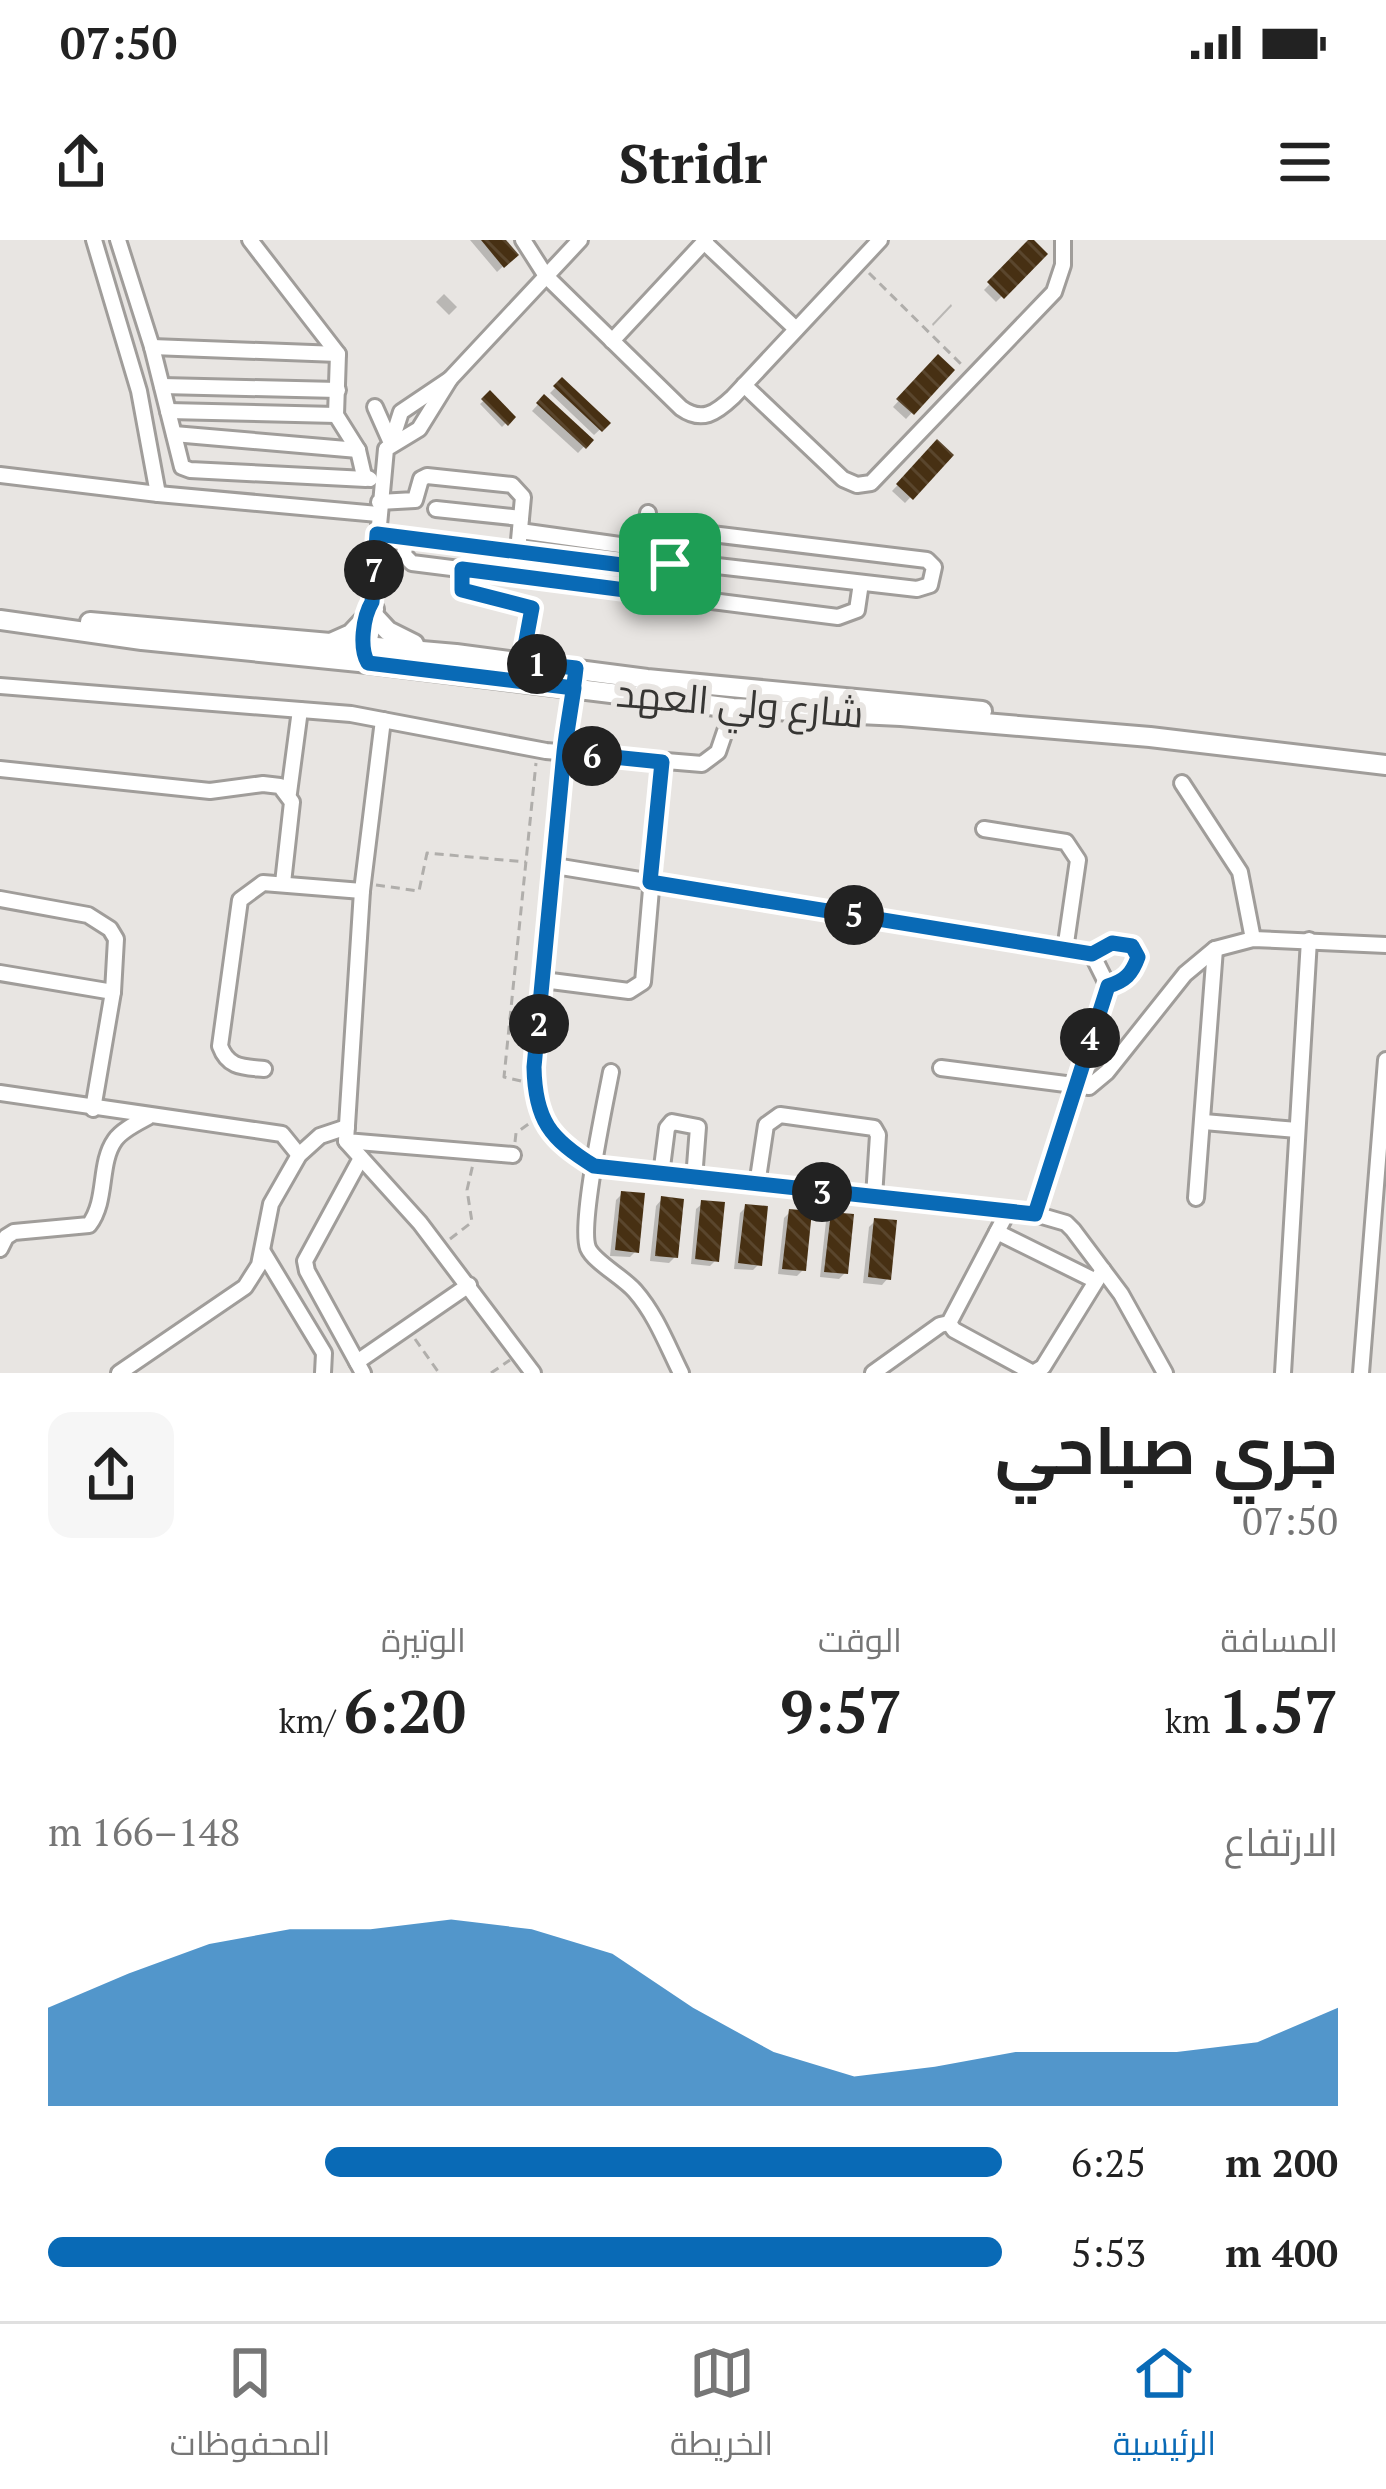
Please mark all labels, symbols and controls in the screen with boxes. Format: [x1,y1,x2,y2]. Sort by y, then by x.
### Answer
text: 07:50 [60,12,177,72]
text: Stridr [619,127,767,198]
icon: share [48,129,114,195]
icon: menu [1272,129,1338,195]
pin [619,513,721,615]
icon: arrive [637,531,703,597]
pin: 7 [344,540,404,600]
text: 7 [365,548,383,591]
pin: 1 [507,634,567,694]
text: 1 [528,642,546,685]
street label: شارع ولي العهد [614,665,866,745]
pin: 6 [562,726,622,786]
text: 6 [583,734,601,777]
pin: 5 [824,885,884,945]
text: 5 [845,893,863,936]
pin: 2 [509,994,569,1054]
text: 2 [530,1002,548,1045]
pin: 4 [1060,1008,1120,1068]
text: 4 [1081,1016,1099,1059]
pin: 3 [792,1162,852,1222]
text: 3 [813,1170,831,1213]
text: جري صباحي [995,1405,1338,1493]
button: share [48,1412,174,1538]
text: 07:50 [1242,1494,1338,1546]
text: الوتيرة [381,1618,466,1661]
text: الوقت [818,1618,902,1661]
text: المسافة [1221,1618,1338,1661]
text: 6:20 [344,1671,466,1750]
text: 9:57 [780,1671,902,1750]
text: 1.57 [1219,1671,1338,1750]
text: /km [279,1699,344,1742]
text: km [1165,1699,1219,1742]
text: 148–166 m [48,1805,240,1857]
text: الارتفاع [1224,1815,1338,1867]
text: 6:25 [1071,2136,1146,2188]
text: 200 m [1225,2136,1338,2188]
text: 5:53 [1071,2226,1146,2278]
text: 400 m [1225,2226,1338,2278]
tab: المحفوظات [170,2340,330,2474]
tab: الخريطة [670,2340,773,2474]
tab: الرئيسية [1113,2340,1216,2474]

